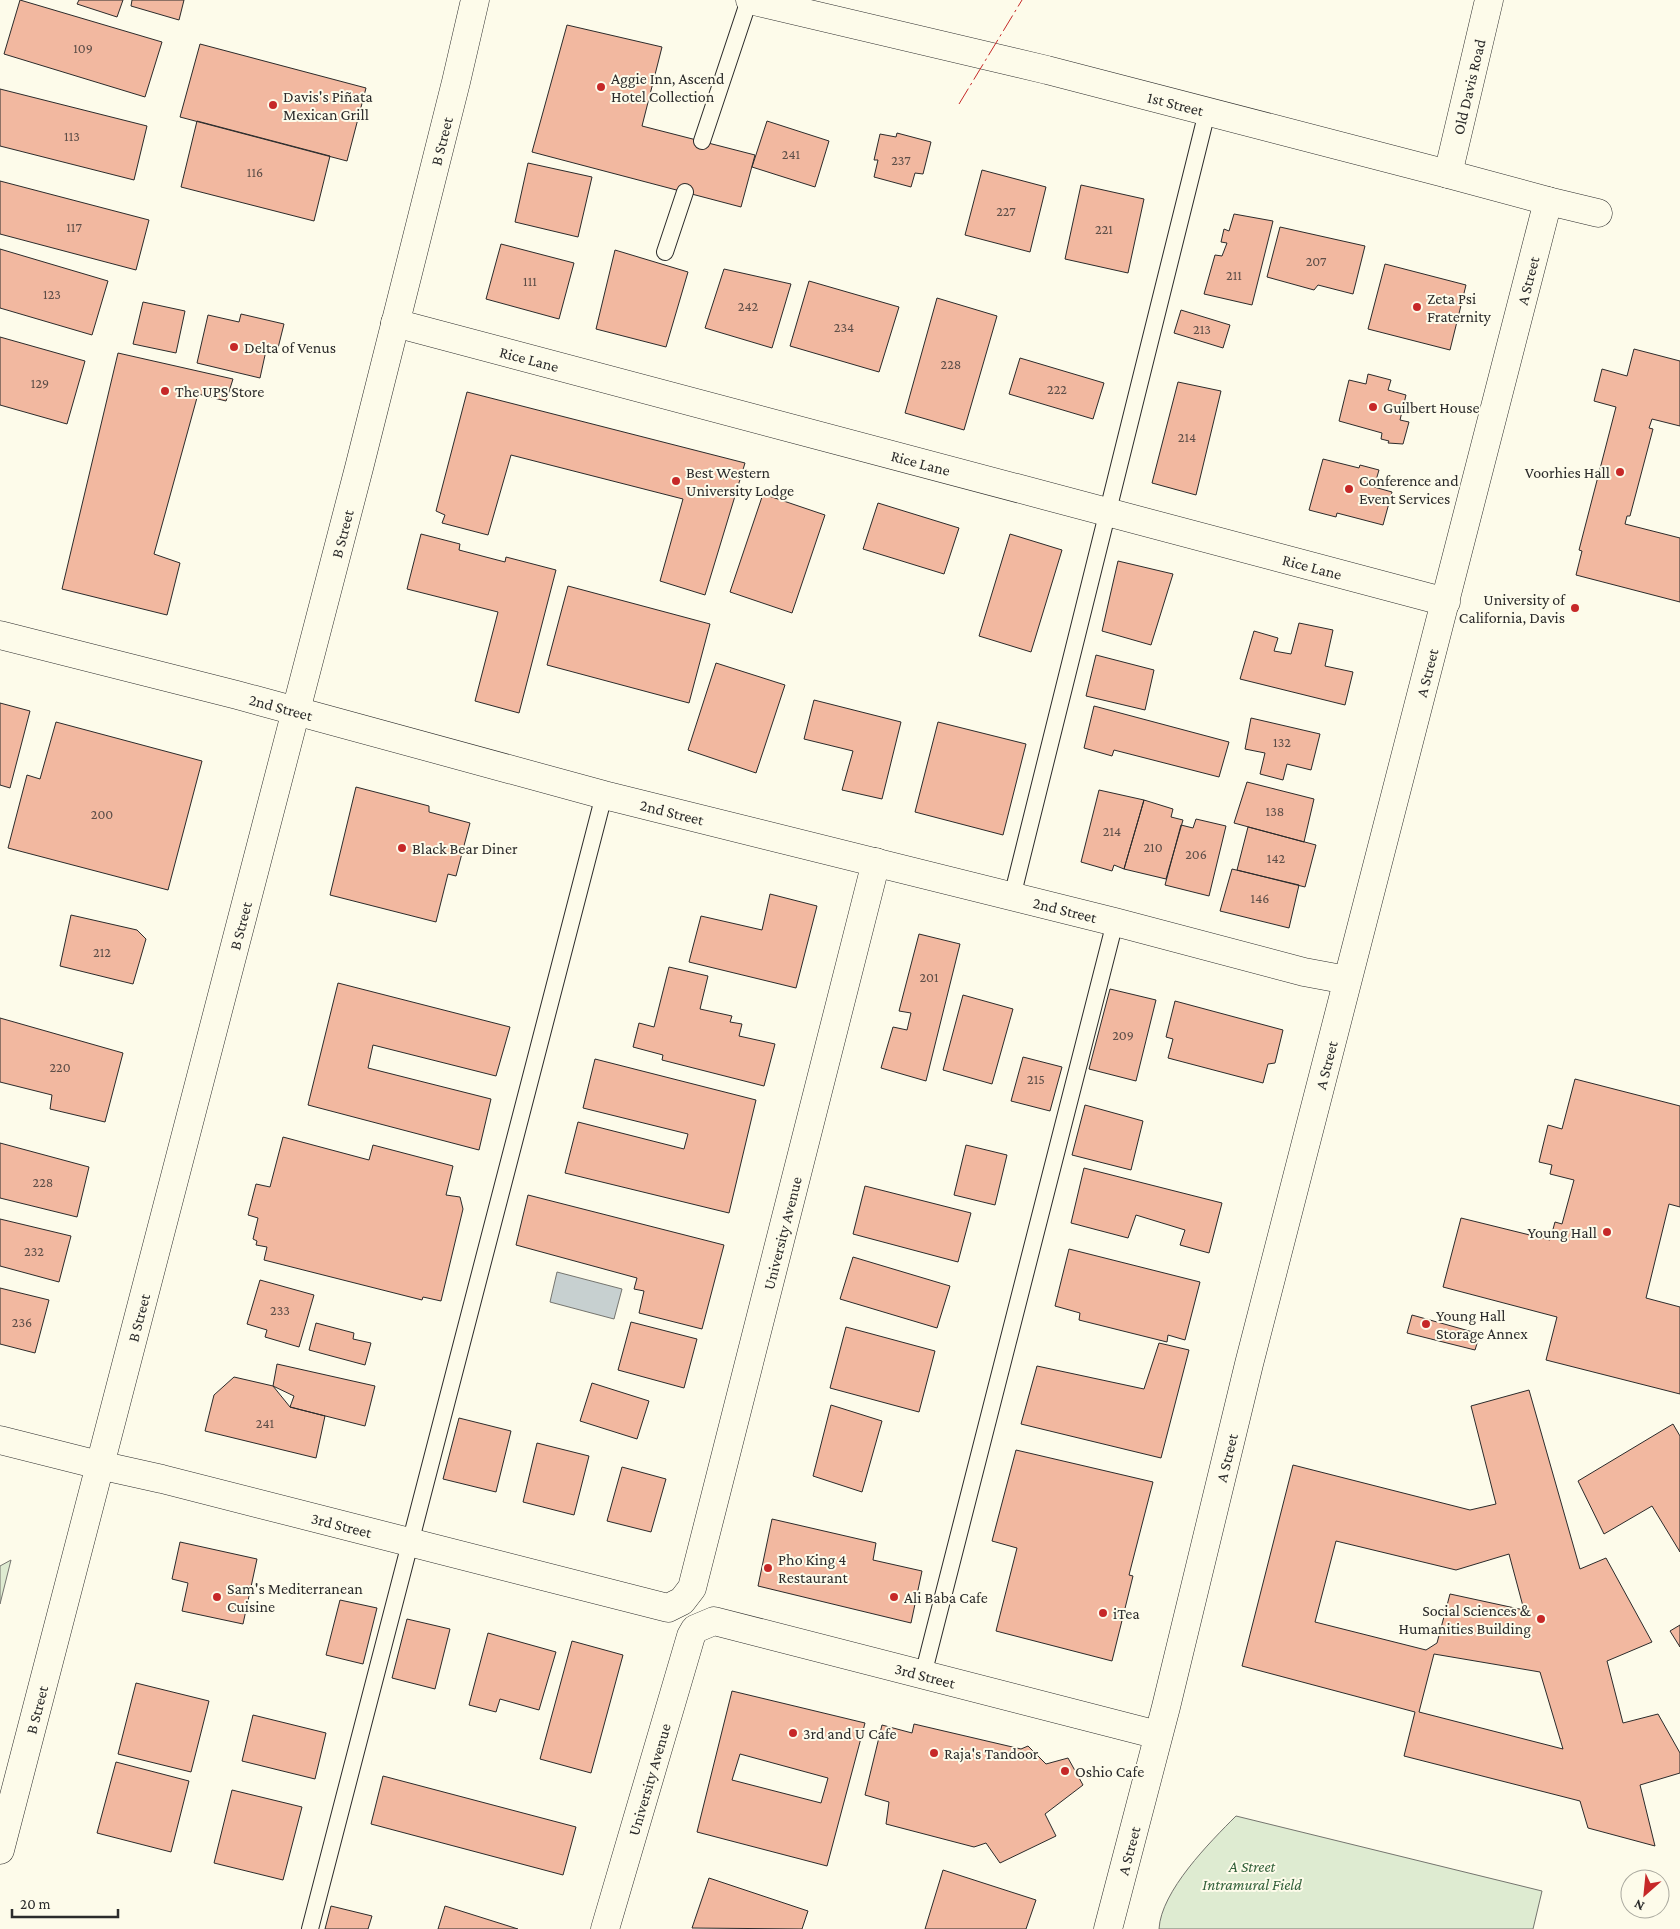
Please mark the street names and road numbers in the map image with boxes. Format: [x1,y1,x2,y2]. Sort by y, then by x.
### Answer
street label: Old Davis Road [1449,37,1488,136]
street label: 1st Street [1146,88,1206,119]
street label: B Street [427,114,456,167]
street label: A Street [1513,254,1542,307]
street label: Rice Lane [498,343,561,375]
street label: Rice Lane [889,447,952,479]
street label: B Street [328,507,357,560]
street label: Rice Lane [1281,550,1344,582]
street label: A Street [1412,646,1441,699]
street label: 2nd Street [247,690,315,724]
street label: 2nd Street [638,796,706,828]
street label: 2nd Street [1031,893,1099,926]
street label: B Street [226,899,255,952]
street label: A Street [1311,1038,1340,1091]
street label: University Avenue [759,1175,804,1291]
street label: B Street [124,1291,153,1344]
street label: A Street [1212,1431,1241,1484]
street label: 3rd Street [310,1509,374,1541]
street label: 3rd Street [893,1659,958,1691]
street label: B Street [22,1683,51,1736]
street label: University Avenue [624,1721,673,1837]
street label: A Street [1114,1824,1143,1877]

